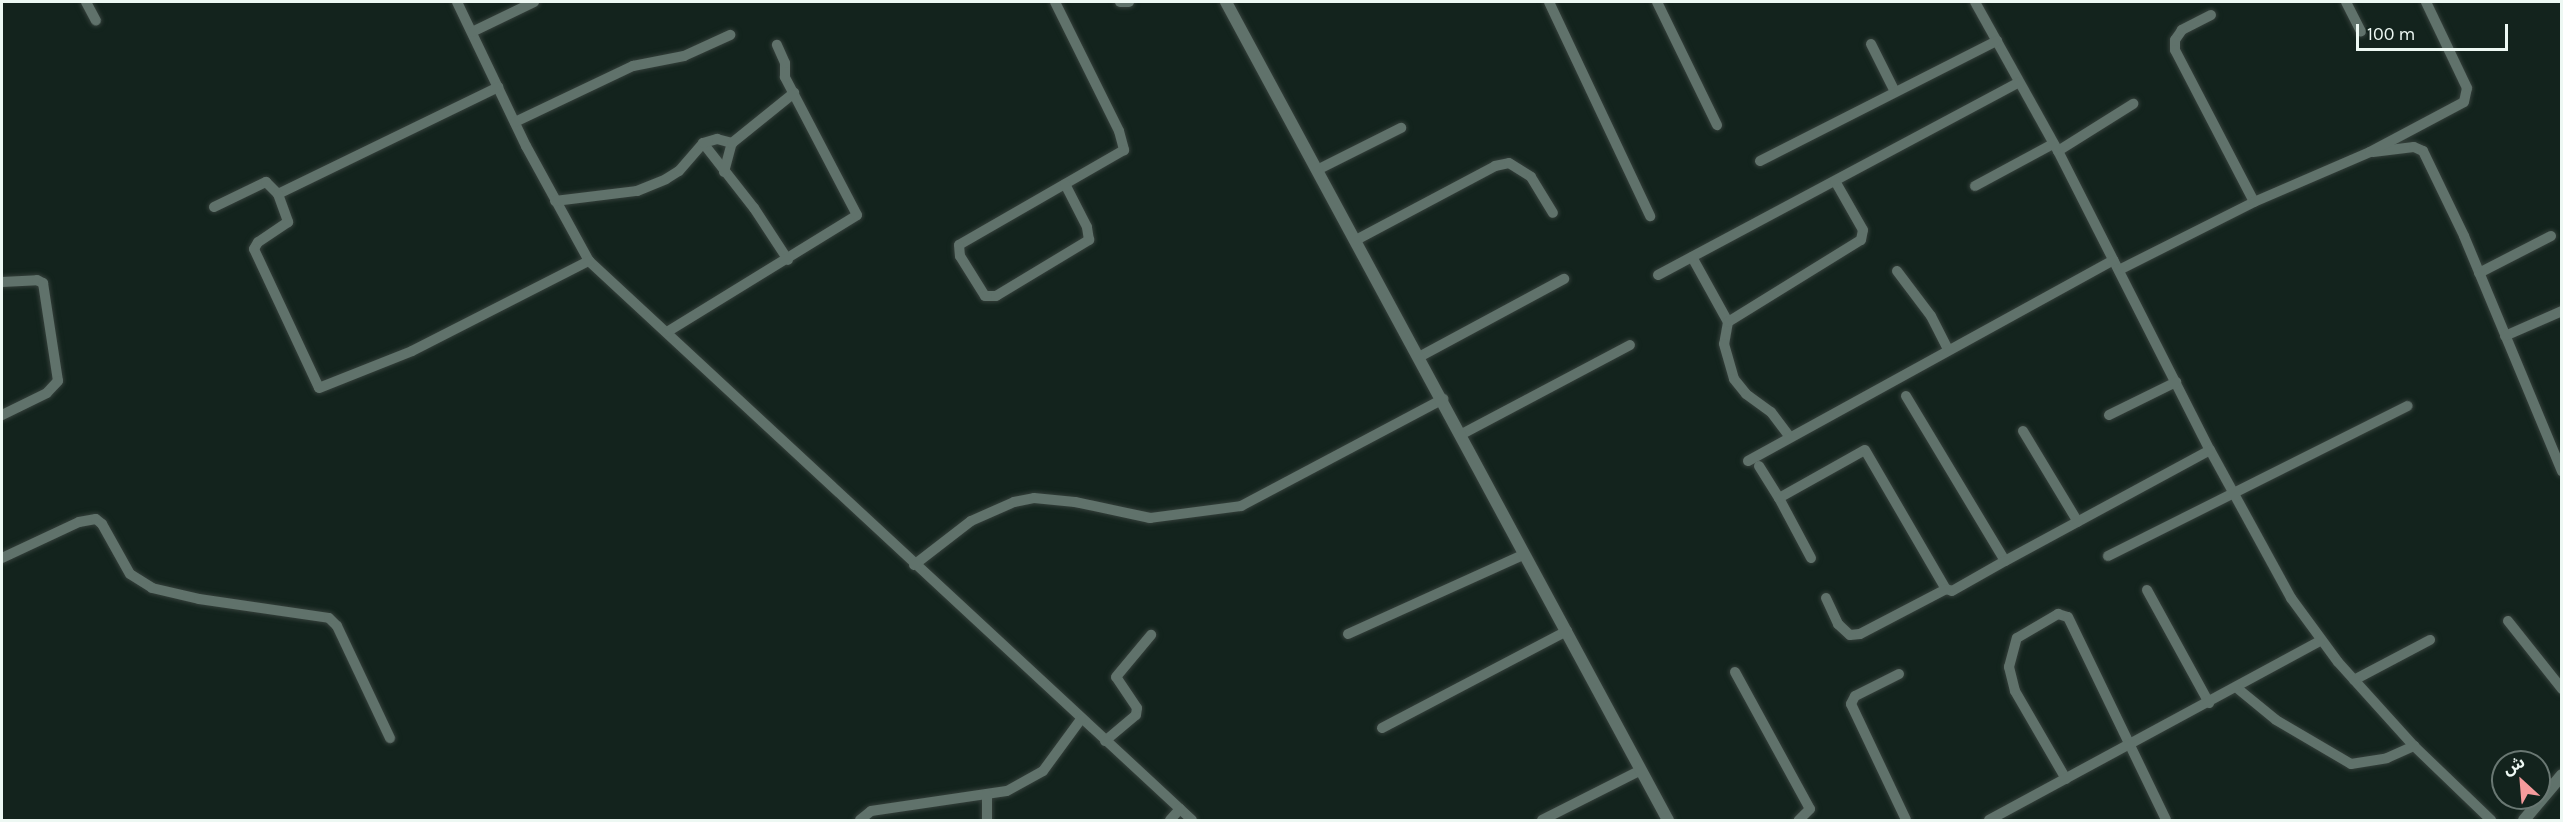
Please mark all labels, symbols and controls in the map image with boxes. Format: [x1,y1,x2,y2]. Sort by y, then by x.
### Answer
scale bar [2359,12,2510,50]
text: 100 m [2367,23,2415,45]
north arrow [2491,750,2551,810]
text: ش [2500,752,2528,779]

